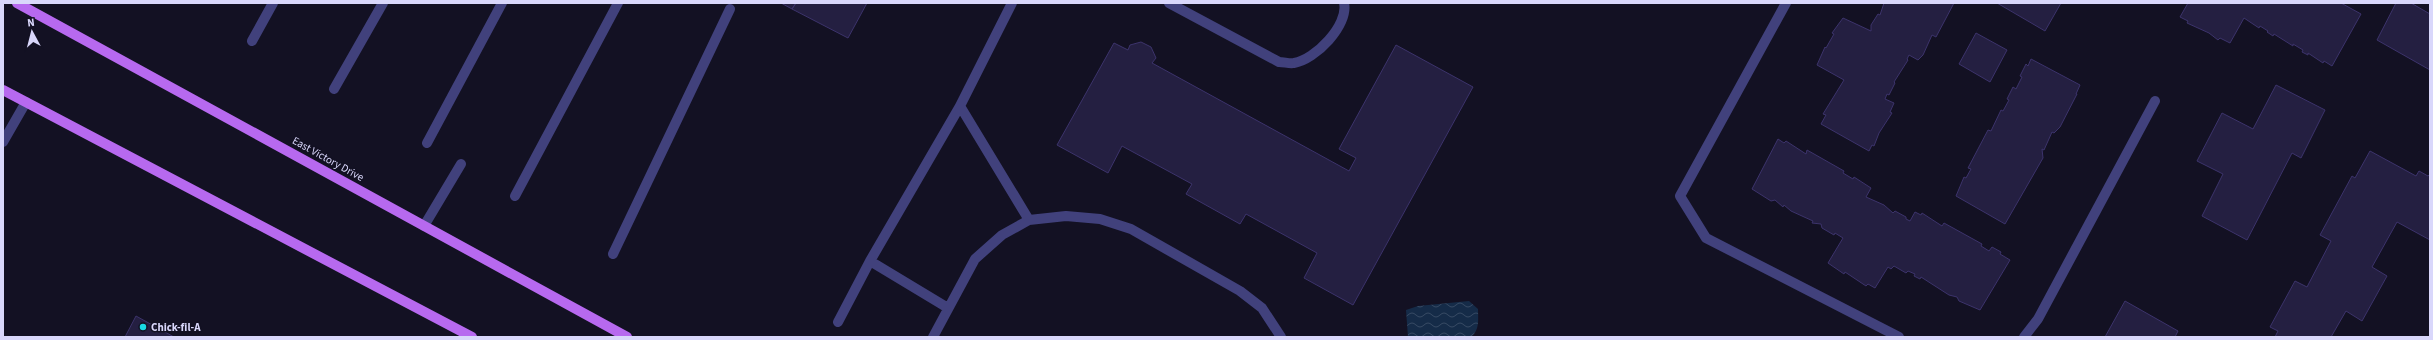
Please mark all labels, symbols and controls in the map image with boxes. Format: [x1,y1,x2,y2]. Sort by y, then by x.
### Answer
north arrow [12,12,52,52]
text: N [26,15,35,30]
street label: East Victory Drive [289,133,367,185]
place label: Chick-fil-A [151,320,201,335]
marker: Chick-fil-A [138,322,148,332]

